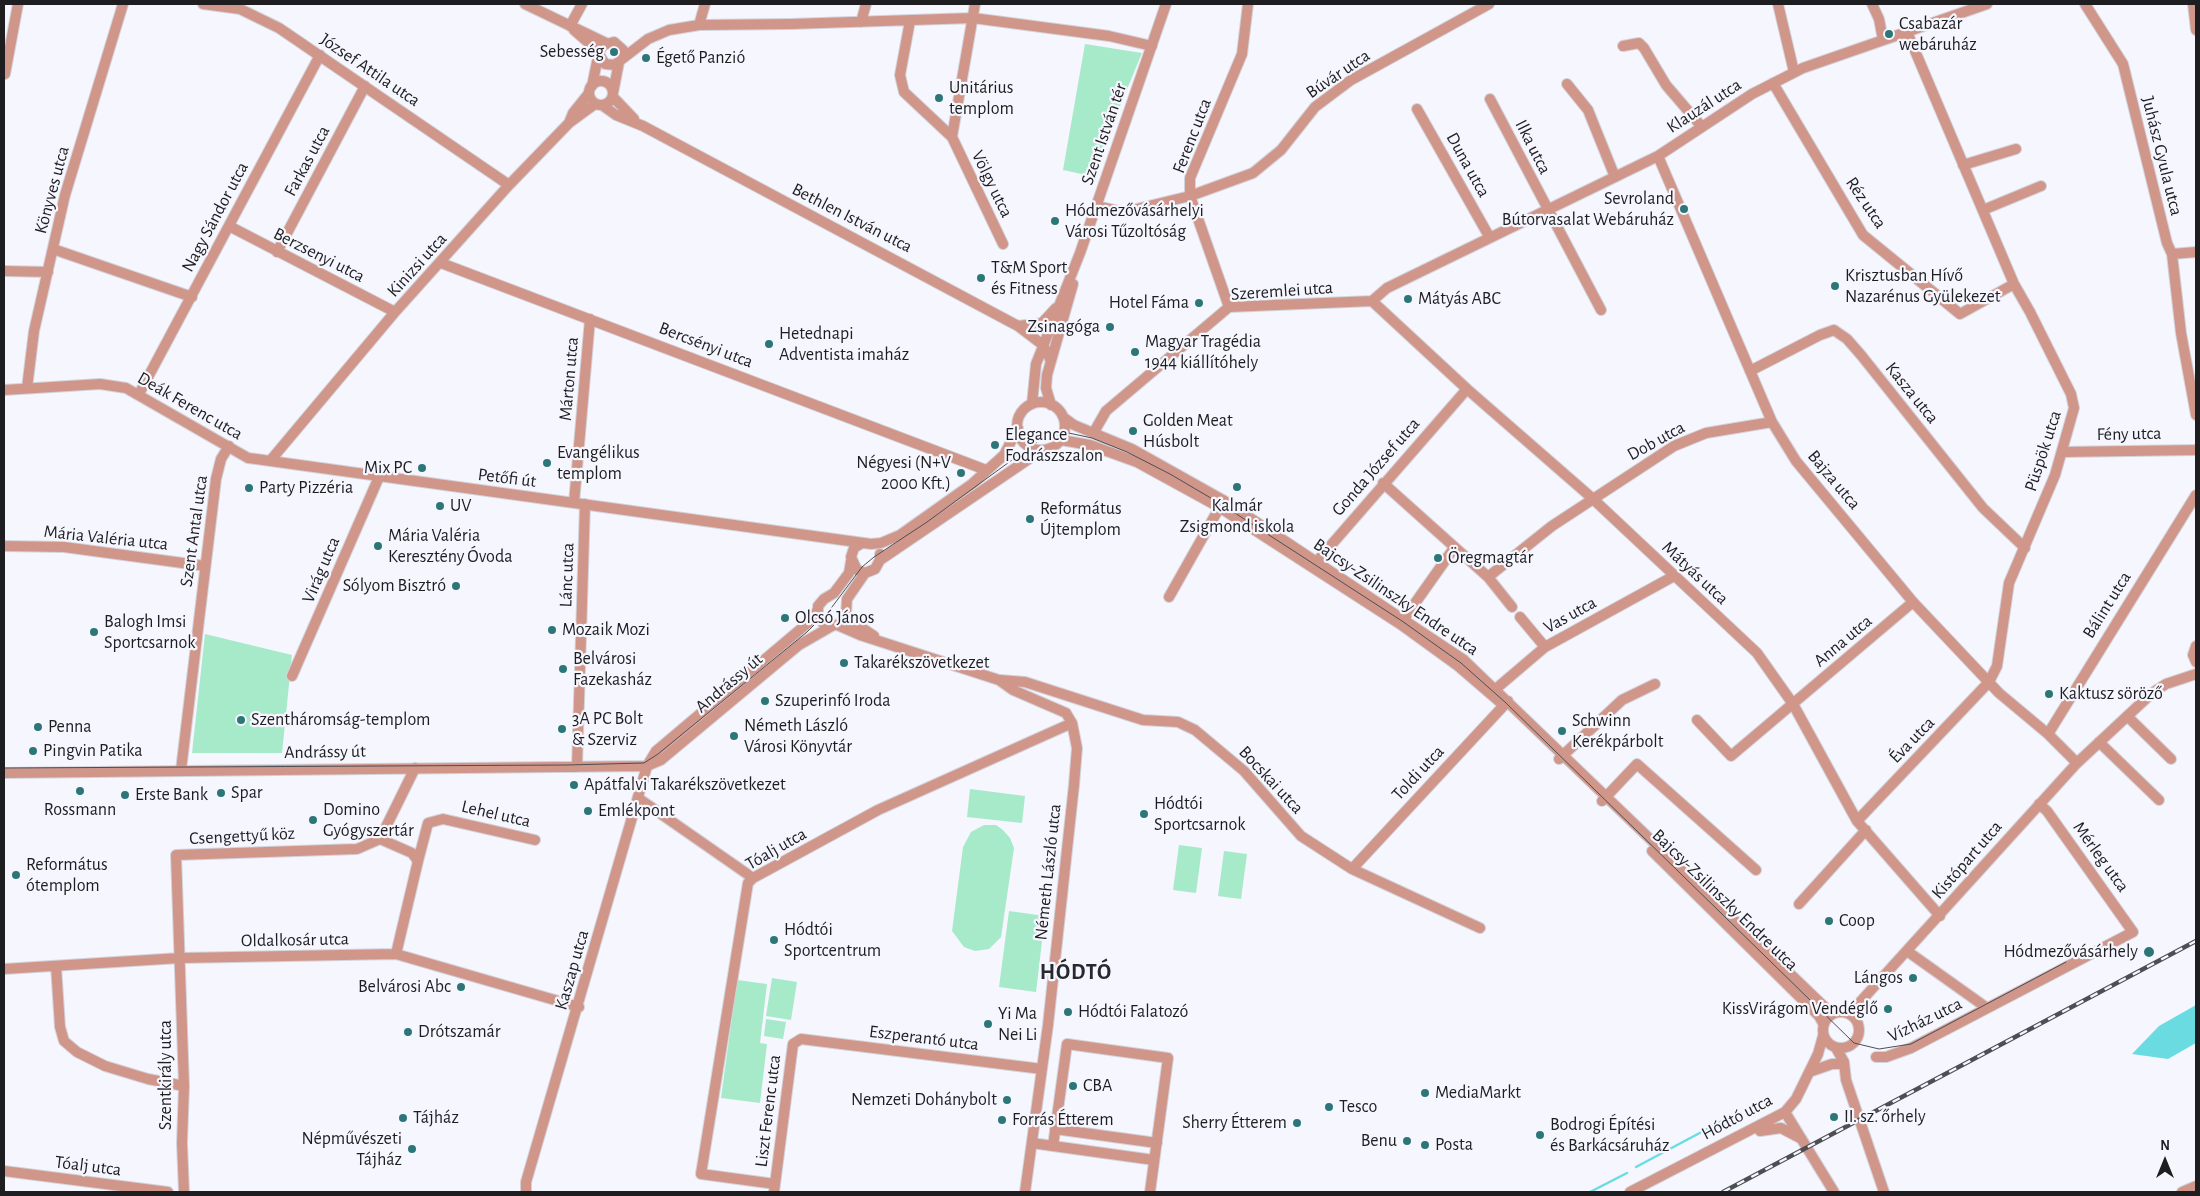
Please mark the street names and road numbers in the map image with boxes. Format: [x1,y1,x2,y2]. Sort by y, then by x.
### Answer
street label: József Attila utca [316,29,424,111]
street label: Búvár utca [1302,45,1374,103]
street label: Klauzál utca [1663,74,1745,138]
street label: Szent István tér [1077,80,1131,188]
street label: Juhász Gyula utca [2137,94,2187,218]
street label: Ferenc utca [1168,95,1216,177]
street label: Ilka utca [1510,116,1556,178]
street label: Farkas utca [279,122,335,200]
street label: Duna utca [1441,129,1495,201]
street label: Könyves utca [30,144,74,236]
street label: Völgy utca [967,147,1017,221]
street label: Nagy Sándor utca [177,158,253,276]
street label: Réz utca [1841,173,1891,233]
street label: Bethlen István utca [788,178,916,258]
street label: Berzsenyi utca [270,223,368,287]
street label: Kinizsi utca [383,228,451,302]
street label: Szeremlei utca [1230,277,1334,305]
street label: Bercsényi utca [656,317,756,373]
street label: Márton utca [555,336,583,422]
street label: Kasza utca [1881,358,1943,428]
street label: Deák Ferenc utca [134,367,246,445]
street label: Püspök utca [2020,408,2066,494]
street label: Gonda József utca [1327,413,1425,521]
street label: Dob utca [1623,416,1689,466]
street label: Fény utca [2096,423,2162,445]
street label: Bajza utca [1803,446,1865,514]
street label: Petőfi út [477,464,537,492]
street label: Szent Antal utca [175,474,213,588]
street label: Mária Valéria utca [43,521,169,555]
street label: Virág utca [297,534,345,606]
street label: Bajcsy-Zsilinszky Endre utca [1309,534,1483,660]
street label: Mátyás utca [1657,537,1733,609]
street label: Lánc utca [555,542,579,608]
street label: Bálint utca [2078,568,2136,642]
street label: Vas utca [1540,592,1600,638]
street label: Anna utca [1809,610,1877,672]
street label: Andrássy út [691,648,767,718]
street label: Éva utca [1885,712,1939,768]
street label: Andrássy út [284,740,366,764]
street label: Toldi utca [1387,741,1449,805]
street label: Bocskai utca [1234,742,1308,818]
street label: Lehel utca [459,796,533,832]
street label: Németh László utca [1030,803,1066,941]
street label: Kistópart utca [1927,816,2007,904]
street label: Mérleg utca [2068,817,2134,897]
street label: Csengettyű köz [189,822,295,850]
street label: Tóalj utca [742,823,810,875]
street label: Bajcsy-Zsilinszky Endre utca [1648,825,1802,975]
street label: Kaszap utca [550,927,594,1013]
street label: Oldalkosár utca [241,928,349,952]
street label: Vízház utca [1884,993,1966,1047]
street label: Szentkirály utca [155,1020,177,1130]
street label: Eszperantó utca [868,1021,980,1055]
street label: Liszt Ferenc utca [750,1054,786,1168]
street label: Hódtó utca [1698,1089,1776,1145]
street label: Tóalj utca [54,1151,122,1181]

